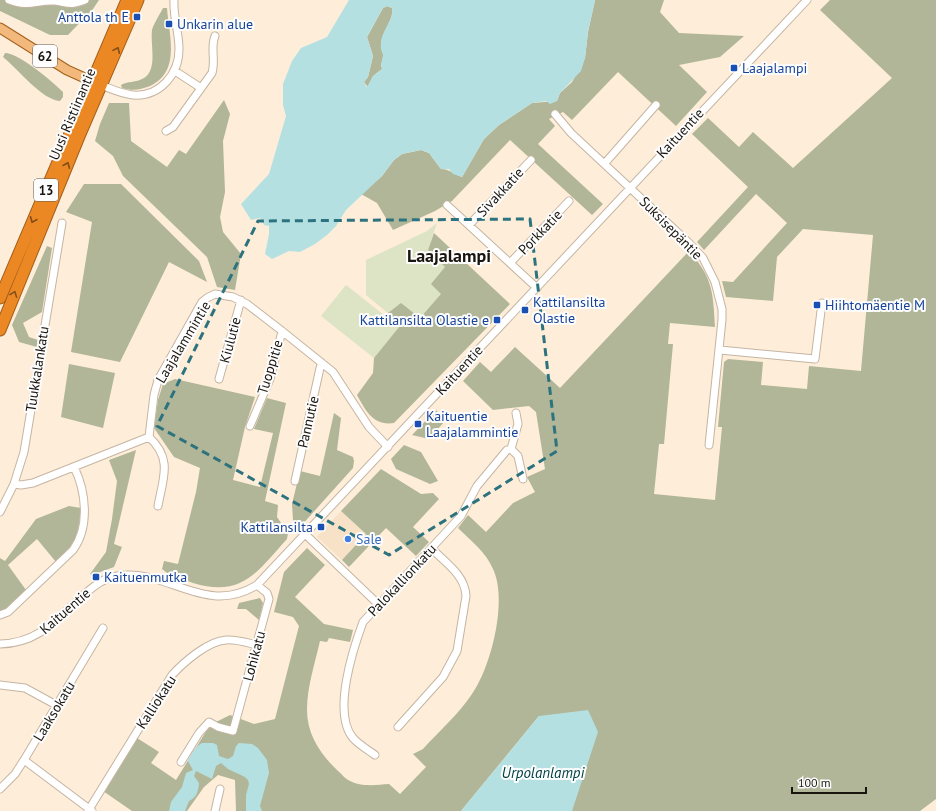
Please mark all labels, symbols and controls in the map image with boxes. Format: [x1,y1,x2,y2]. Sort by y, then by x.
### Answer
place label: Anttola th E [58,8,129,26]
marker: Anttola th E [132,12,142,22]
place label: Unkarin alue [177,15,253,33]
marker: Unkarin alue [164,19,174,29]
road number: 62 [33,45,57,67]
one-way arrow [112,46,120,54]
place label: Laajalampi [742,59,807,77]
marker: Laajalampi [729,63,739,73]
street label: Uusi Ristiinantie [45,65,99,163]
street label: Kaituentie [652,104,708,162]
one-way arrow [62,162,70,170]
street label: Sivakkatie [473,164,527,220]
road number: 13 [34,179,58,201]
street label: Suksisepäntie [636,193,706,263]
street label: Porkkatie [514,206,566,258]
one-way arrow [29,217,37,224]
district label: Laajalampi [407,244,491,267]
one-way arrow [9,290,17,297]
place label: Kattilansilta Olastie [533,293,606,327]
place label: Hiihtomäentie M [825,296,925,314]
street label: Laajalammintie [152,298,214,386]
marker: Hiihtomäentie M [812,300,822,310]
marker: Kattilansilta Olastie [520,305,530,315]
place label: Kattilansilta Olastie e [360,311,489,329]
street label: Kiulutie [215,315,245,365]
marker: Kattilansilta Olastie e [492,315,502,325]
street label: Tuukkalankatu [21,325,53,413]
street label: Tuoppitie [253,338,287,396]
street label: Kaituentie [431,341,487,399]
street label: Pannutie [293,394,323,450]
place label: Kaituentie Laajalammintie [426,407,518,441]
marker: Kaituentie Laajalammintie [413,419,423,429]
place label: Kattilansilta [241,518,313,536]
marker: Kattilansilta [316,522,326,532]
place label: Sale [356,530,382,548]
marker: Sale [343,534,353,544]
street label: Palokallionkatu [364,540,440,620]
place label: Kaituenmutka [104,568,187,586]
marker: Kaituenmutka [91,572,101,582]
street label: Kaituentie [36,584,94,638]
street label: Lohikatu [239,629,269,683]
street label: Kalliokatu [132,672,180,732]
street label: Laaksokatu [29,678,79,744]
water label: Urpolanlampi [502,763,585,782]
scale bar [792,769,866,795]
text: 100 m [798,775,831,790]

